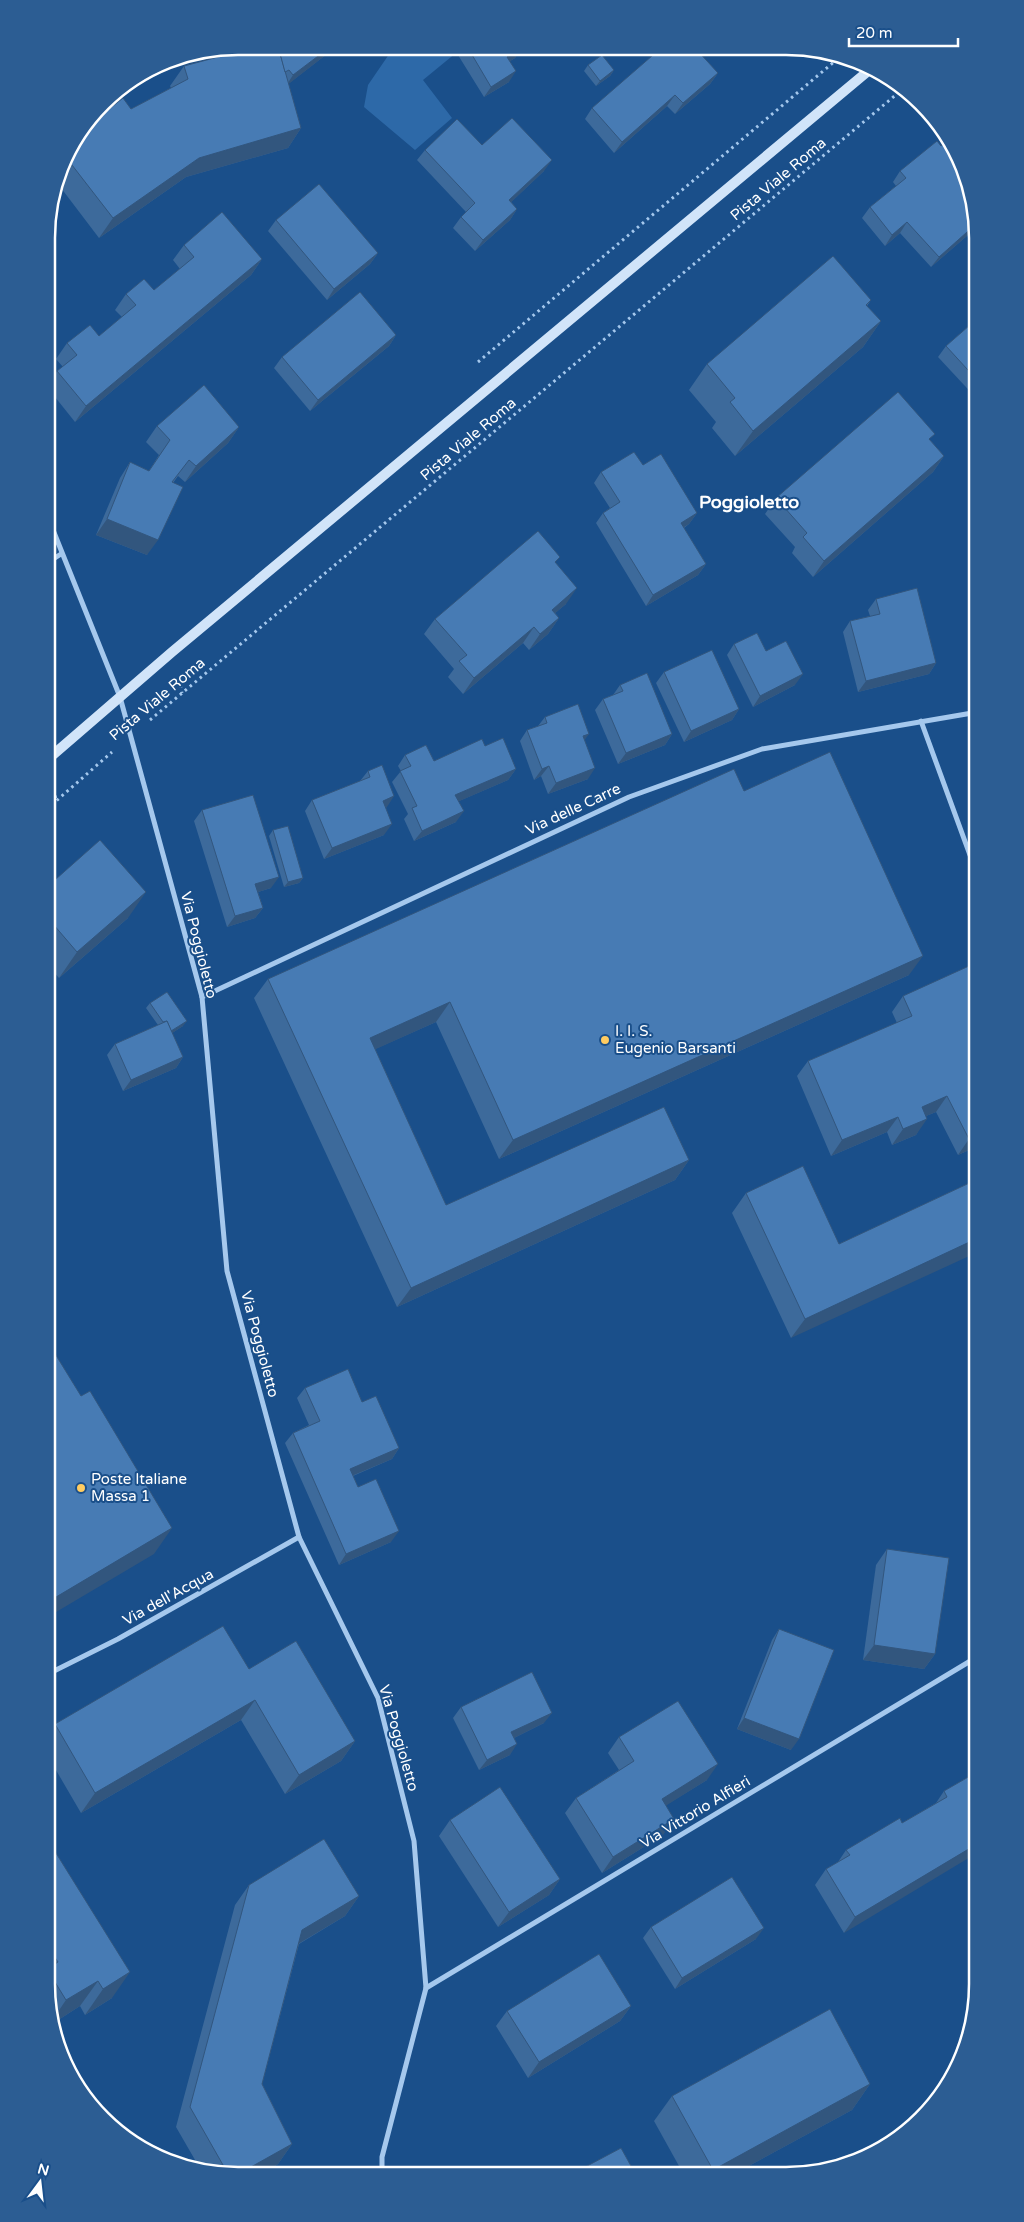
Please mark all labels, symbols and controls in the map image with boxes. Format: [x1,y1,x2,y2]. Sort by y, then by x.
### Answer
scale bar [849,15,958,47]
text: 20 m [856,24,893,42]
street label: Pista Viale Roma [726,134,830,224]
street label: Pista Viale Roma [416,394,520,484]
district label: Poggioletto [699,491,799,513]
street label: Pista Viale Roma [105,654,209,744]
street label: Via delle Carre [523,779,623,839]
street label: Via Poggioletto [177,890,221,1000]
place label: I. I. S. Eugenio Barsanti [615,1022,736,1057]
marker: I. I. S. Eugenio Barsanti [599,1034,611,1046]
street label: Via Poggioletto [237,1289,283,1399]
place label: Poste Italiane Massa 1 [91,1470,187,1505]
marker: Poste Italiane Massa 1 [75,1482,87,1494]
street label: Via dell'Acqua [119,1565,217,1629]
street label: Via Poggioletto [375,1683,423,1793]
street label: Via Vittorio Alfieri [637,1772,753,1852]
north arrow [15,2157,65,2207]
text: N [36,2160,51,2180]

